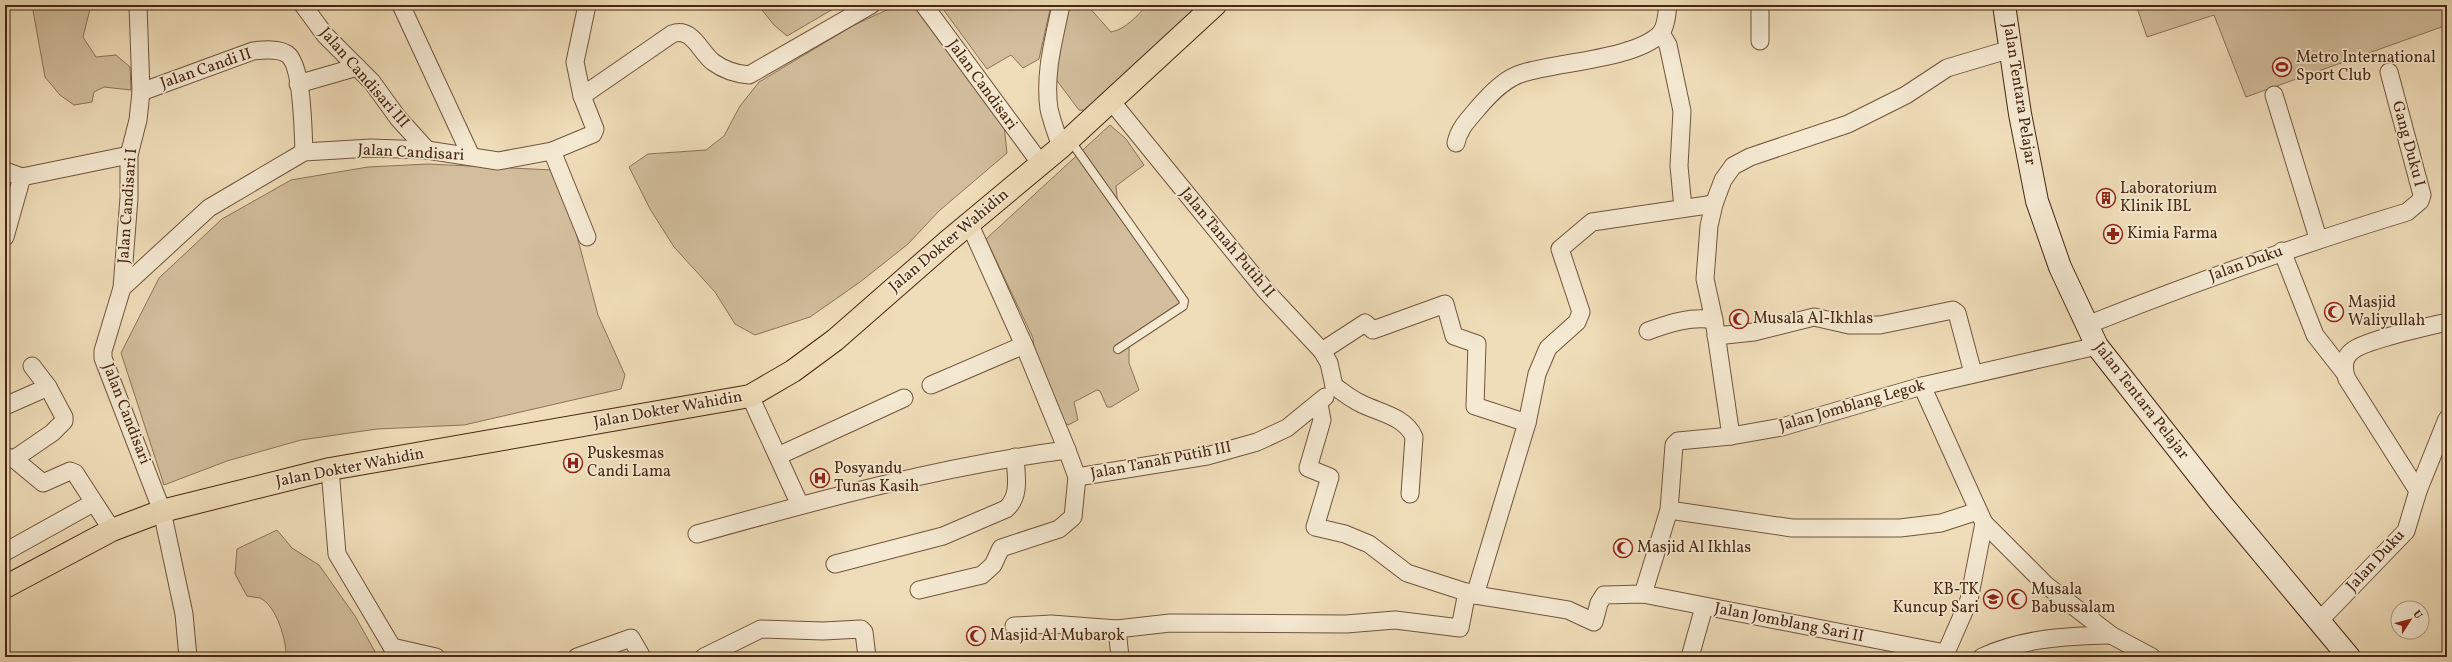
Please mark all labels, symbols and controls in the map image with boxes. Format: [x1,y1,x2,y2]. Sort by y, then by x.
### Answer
street label: Jalan Tentara Pelajar [1997,21,2041,167]
street label: Jalan Candisari III [314,23,414,133]
street label: Jalan Candisari [942,35,1022,135]
street label: Jalan Candi II [157,43,255,95]
place label: Metro International Sport Club [2296,47,2436,87]
sports icon: Metro International Sport Club [2271,56,2293,78]
street label: Gang Duku I [2386,99,2430,189]
street label: Jalan Candisari [357,139,465,167]
street label: Jalan Candisari I [113,147,143,265]
place label: Laboratorium Klinik IBL [2120,178,2217,218]
street label: Jalan Tanah Putih II [1174,183,1280,303]
street label: Jalan Dokter Wahidin [884,184,1014,298]
building icon: Laboratorium Klinik IBL [2095,187,2117,209]
pharmacy icon: Kimia Farma [2102,223,2124,245]
place label: Kimia Farma [2127,223,2218,245]
street label: Jalan Duku [2206,240,2286,288]
place label: Masjid Waliyullah [2348,292,2425,332]
mosque icon: Masjid Waliyullah [2323,301,2345,323]
mosque icon: Musala Al-Ikhlas [1728,308,1750,330]
place label: Musala Al-Ikhlas [1753,308,1873,330]
street label: Jalan Tentara Pelajar [2088,338,2194,465]
street label: Jalan Candisari [97,360,155,468]
street label: Jalan Jomblang Legok [1777,375,1928,437]
street label: Jalan Dokter Wahidin [592,386,744,434]
street label: Jalan Tanah Putih III [1089,437,1233,485]
street label: Jalan Dokter Wahidin [274,443,426,493]
place label: Puskesmas Candi Lama [587,443,671,483]
hospital icon: Puskesmas Candi Lama [562,452,584,474]
place label: Posyandu Tunas Kasih [834,458,919,498]
hospital icon: Posyandu Tunas Kasih [809,467,831,489]
street label: Jalan Duku [2342,525,2410,597]
mosque icon: Masjid Al Ikhlas [1612,537,1634,559]
place label: Masjid Al Ikhlas [1637,537,1751,559]
place label: KB-TK Kuncup Sari [1893,579,1979,619]
place label: Musala Babussalam [2031,579,2115,619]
school or university icon: KB-TK Kuncup Sari [1982,588,2004,610]
mosque icon: Musala Babussalam [2006,588,2028,610]
street label: Jalan Jomblang Sari II [1712,598,1866,648]
north arrow [2390,600,2430,640]
text: U [2409,608,2425,623]
mosque icon: Masjid Al Mubarok [965,625,987,647]
place label: Masjid Al Mubarok [990,625,1125,647]

